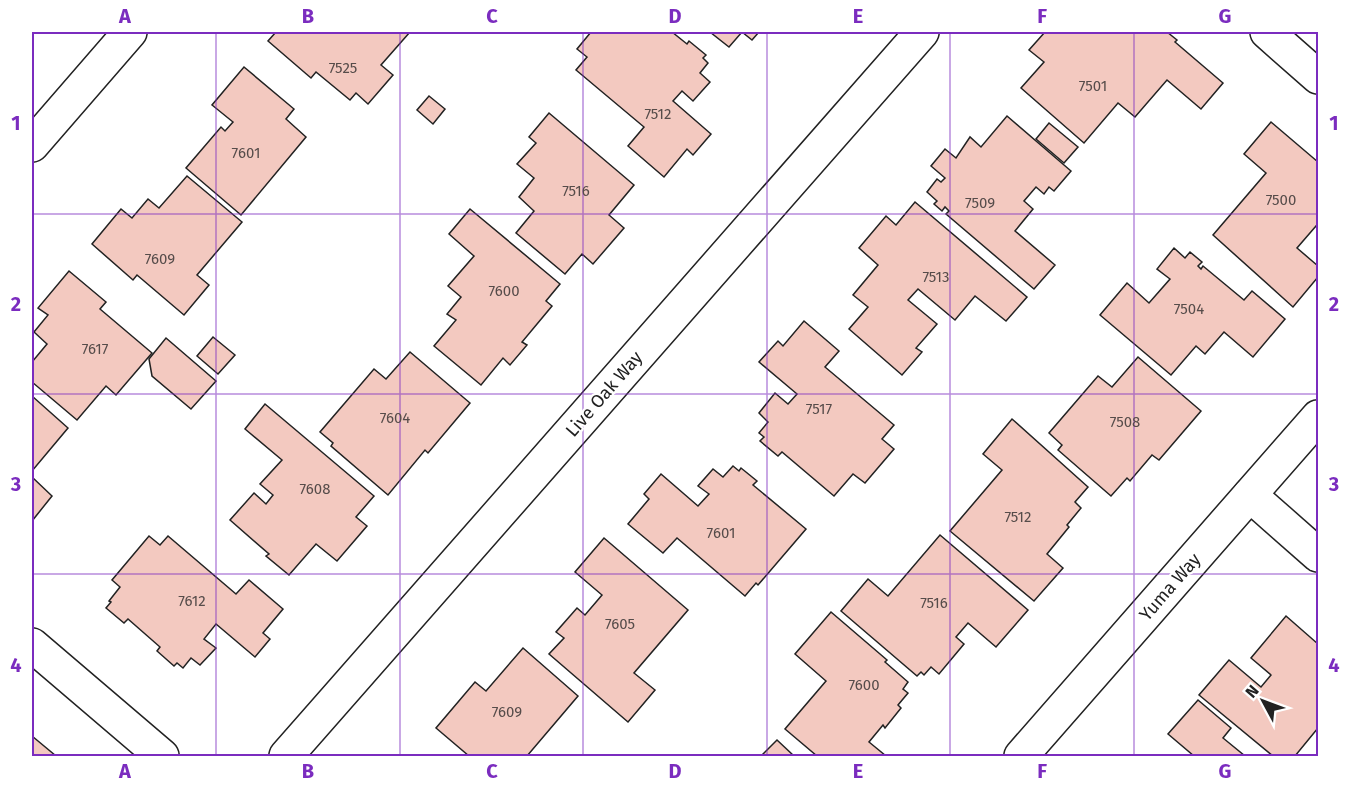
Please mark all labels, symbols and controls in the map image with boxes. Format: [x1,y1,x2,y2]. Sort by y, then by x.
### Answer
text: A [118,4,132,28]
text: B [302,4,314,28]
text: C [486,4,498,28]
text: D [668,4,682,28]
text: E [853,4,863,28]
text: F [1037,4,1047,28]
text: G [1219,4,1231,28]
house number: 7525 [329,59,357,77]
house number: 7501 [1079,77,1107,95]
house number: 7512 [644,105,672,123]
text: 1 [11,111,21,135]
text: 1 [1329,111,1339,135]
house number: 7601 [232,144,260,162]
house number: 7516 [562,182,590,200]
house number: 7500 [1266,191,1296,209]
house number: 7509 [965,194,995,212]
house number: 7609 [145,250,175,268]
house number: 7513 [922,268,950,286]
house number: 7600 [488,282,520,300]
text: 2 [11,292,21,316]
text: 2 [1329,292,1339,316]
house number: 7504 [1174,300,1204,318]
house number: 7617 [82,340,109,358]
street label: Live Oak Way [561,347,647,441]
house number: 7517 [806,400,833,418]
house number: 7604 [380,409,410,427]
house number: 7508 [1110,413,1140,431]
text: 3 [10,472,21,496]
text: 3 [1328,472,1339,496]
house number: 7608 [300,480,330,498]
house number: 7512 [1004,508,1032,526]
house number: 7601 [707,524,735,542]
street label: Yuma Way [1135,549,1205,625]
house number: 7612 [178,592,206,610]
house number: 7516 [920,594,948,612]
house number: 7605 [605,615,635,633]
text: 4 [10,653,22,677]
text: 4 [1328,653,1340,677]
north arrow [1233,671,1293,731]
house number: 7600 [848,676,880,694]
text: N [1241,681,1263,702]
house number: 7609 [492,703,522,721]
text: A [118,759,132,783]
text: B [302,759,314,783]
text: C [486,759,498,783]
text: D [668,759,682,783]
text: E [853,759,863,783]
text: F [1037,759,1047,783]
text: G [1219,759,1231,783]

